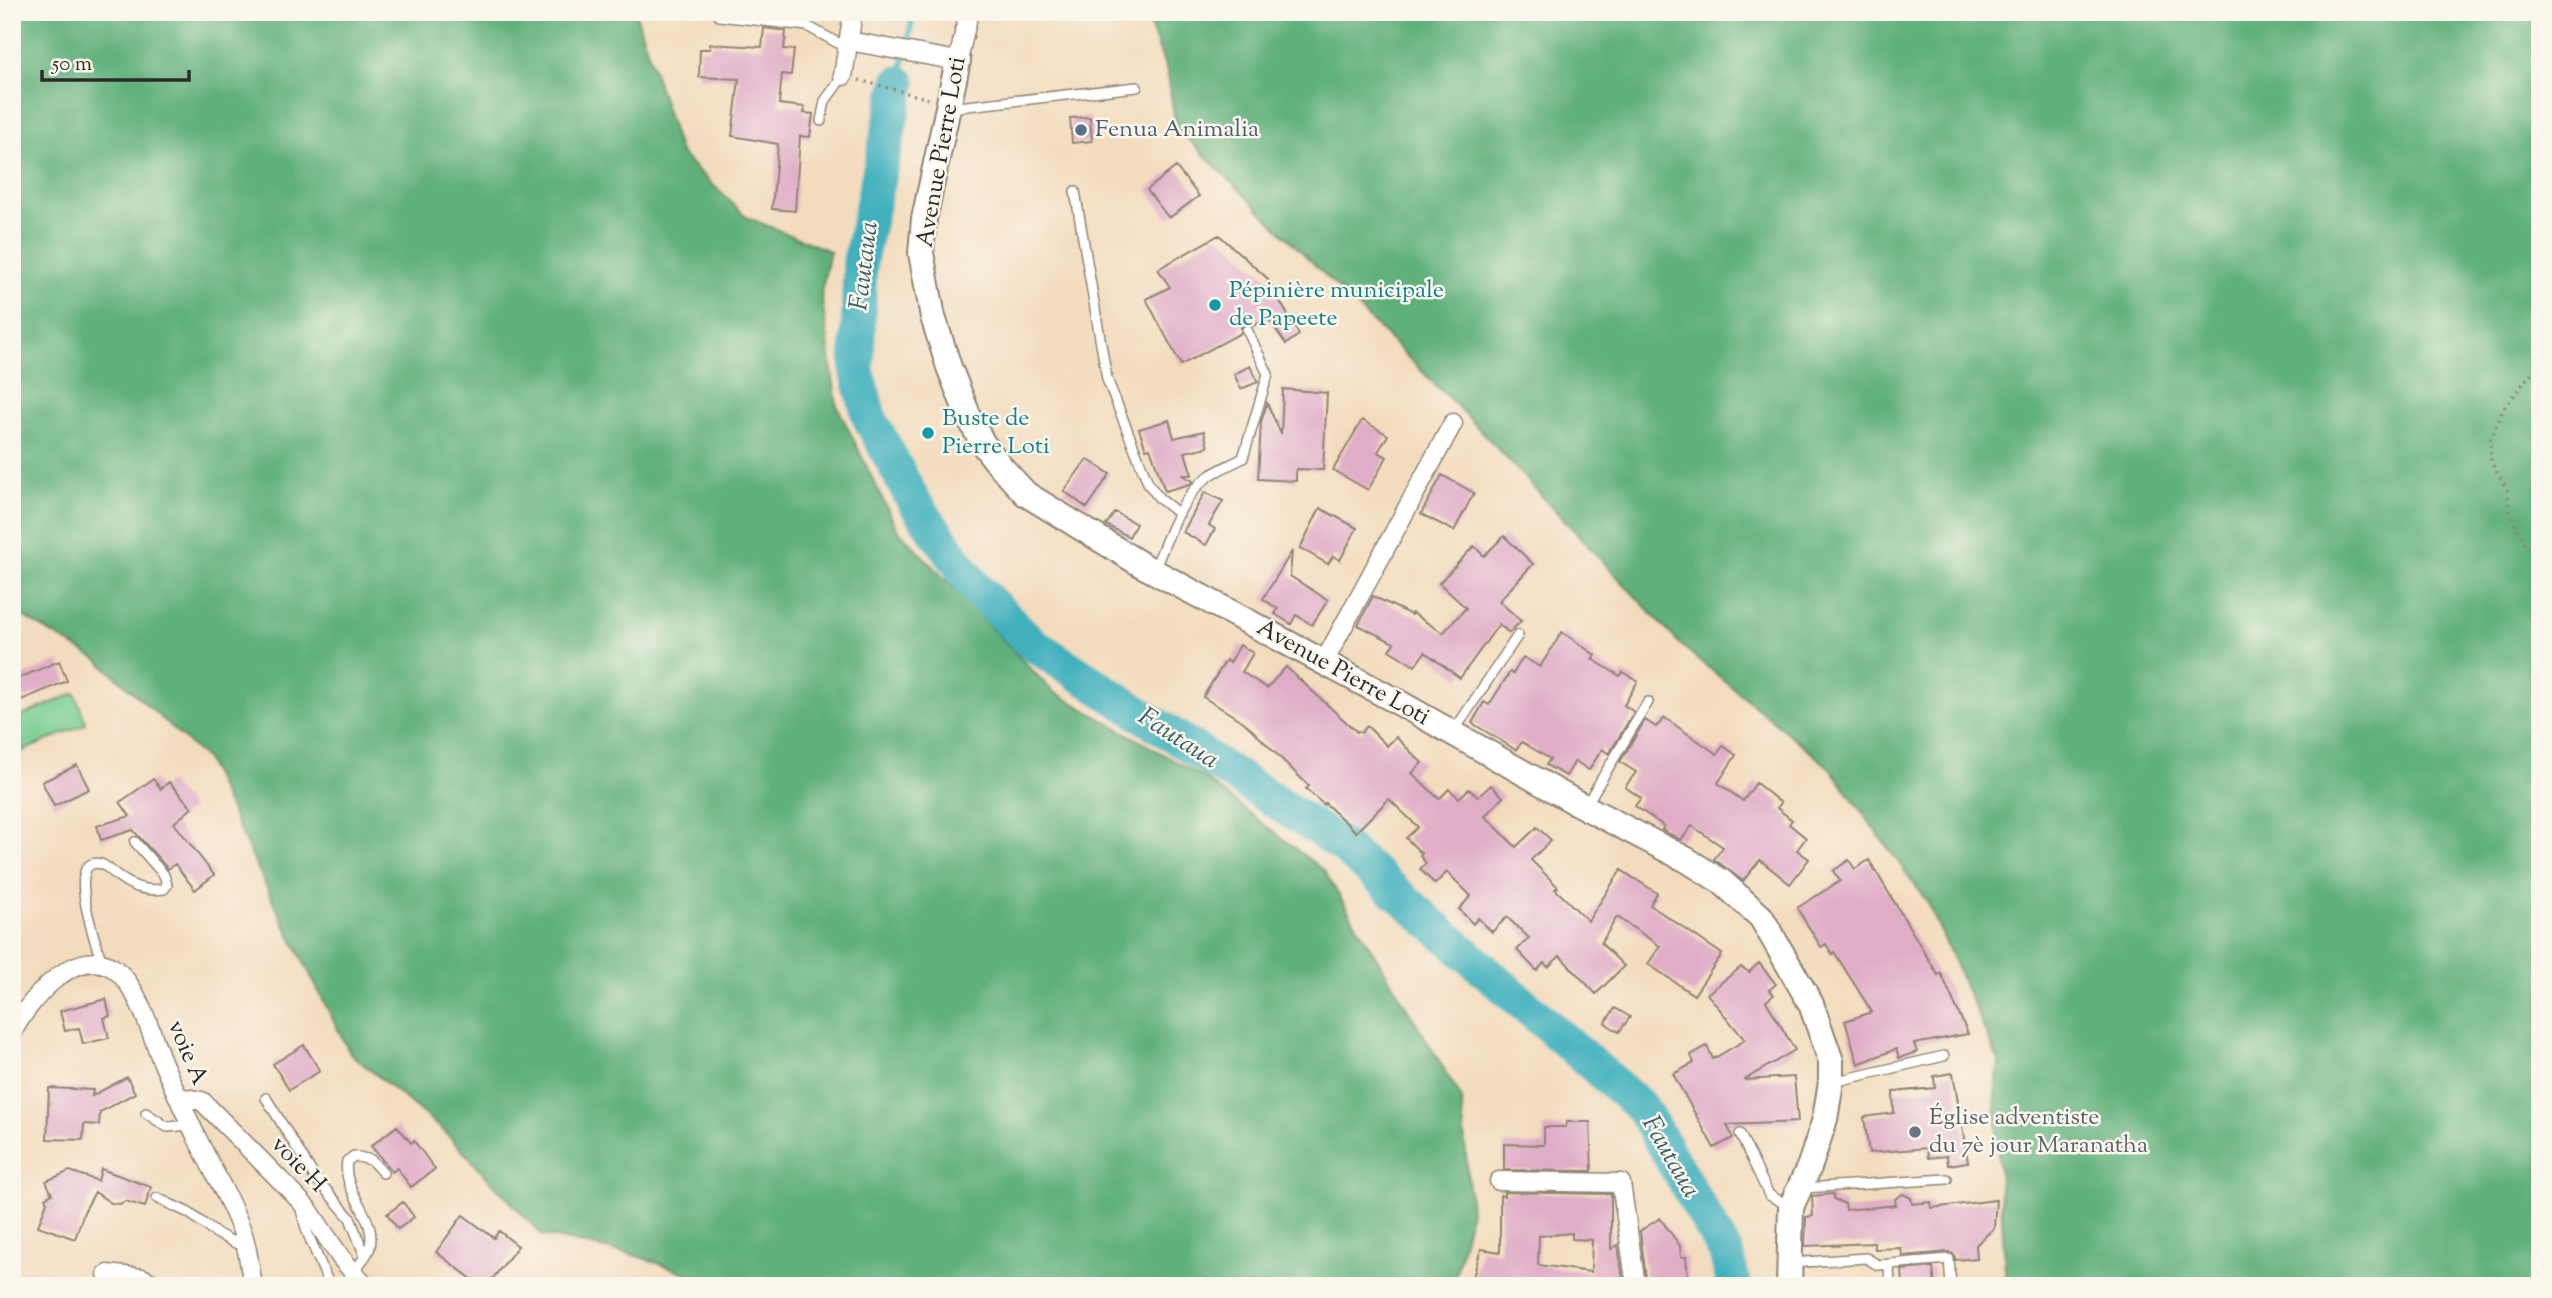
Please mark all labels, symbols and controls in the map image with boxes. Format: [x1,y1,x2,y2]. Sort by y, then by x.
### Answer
scale bar [42,38,189,82]
text: 50 m [51,50,92,80]
street label: Avenue Pierre Loti [908,54,976,250]
place label: Fenua Animalia [1095,113,1259,147]
marker: Fenua Animalia [1073,122,1089,138]
water label: Fautaua [841,219,889,313]
place label: Pépinière municipale de Papeete [1229,274,1444,336]
marker: Pépinière municipale de Papeete [1207,297,1223,313]
place label: Buste de Pierre Loti [942,402,1050,464]
marker: Buste de Pierre Loti [920,425,936,441]
street label: Avenue Pierre Loti [1250,611,1436,735]
water label: Fautaua [1130,699,1226,779]
street label: voie A [158,1015,216,1091]
place label: Église adventiste du 7è jour Maranatha [1929,1101,2148,1163]
water label: Fautaua [1632,1109,1708,1205]
marker: Église adventiste du 7è jour Maranatha [1907,1124,1923,1140]
street label: voie H [263,1129,333,1201]

